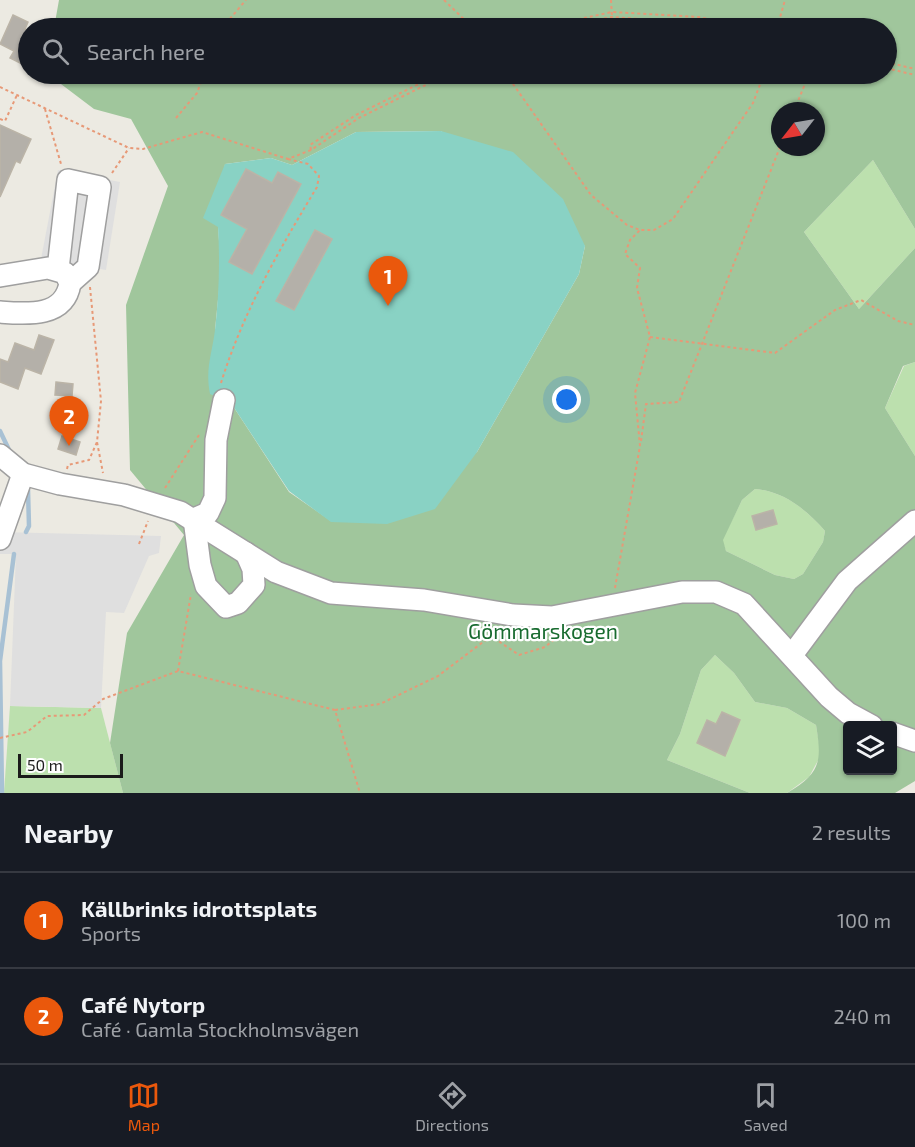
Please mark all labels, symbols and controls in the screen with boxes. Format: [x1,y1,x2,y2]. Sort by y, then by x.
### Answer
search box [18,18,897,84]
icon: search [39,35,72,68]
text: Search here [87,38,205,64]
north arrow [771,102,825,156]
pin: 1 [368,256,408,306]
your location [552,385,581,414]
pin: 2 [50,396,88,446]
park label: Gömmarskogen [468,618,618,643]
map controls [843,721,897,775]
button: layers [843,721,897,775]
scale bar [18,751,123,778]
text: 50 m [27,755,63,774]
text: Nearby [24,817,113,848]
text: 2 results [812,820,891,844]
text: Källbrinks idrottsplats [81,895,317,921]
text: 1 [39,908,48,932]
text: 100 m [837,908,891,932]
text: Sports [81,921,141,945]
text: Café Nytorp [81,991,205,1017]
text: 2 [38,1004,49,1028]
text: 240 m [833,1004,891,1028]
text: Café · Gamla Stockholmsvägen [81,1017,359,1041]
tab: Map [127,1079,160,1134]
tab: Directions [415,1079,489,1134]
tab: Saved [744,1079,788,1134]

